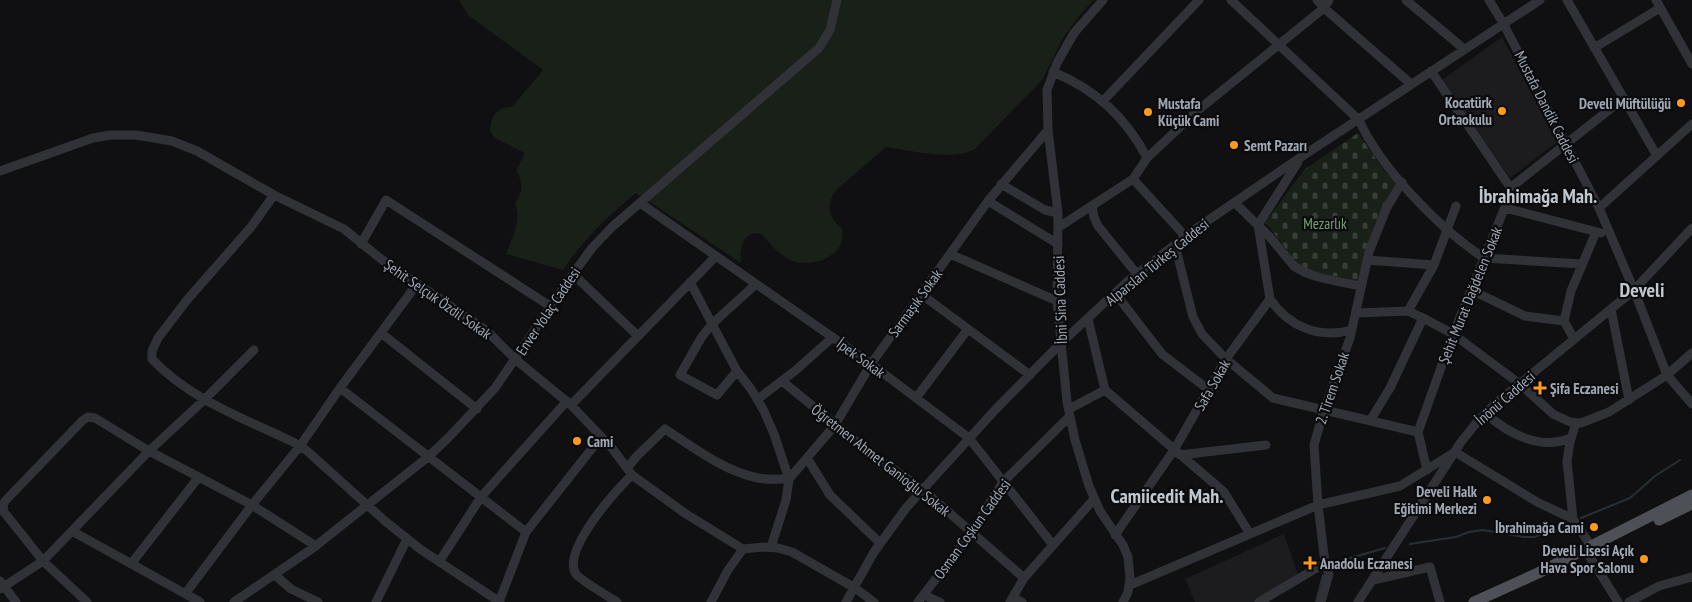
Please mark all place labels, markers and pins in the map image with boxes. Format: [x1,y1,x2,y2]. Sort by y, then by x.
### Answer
place label: Kocatürk Ortaokulu [1438,93,1493,129]
place label: Mustafa Küçük Cami [1158,94,1219,130]
place label: Develi Müftülüğü [1579,94,1671,113]
marker: Develi Müftülüğü [1675,97,1687,109]
marker: Kocatürk Ortaokulu [1496,105,1508,117]
marker: Mustafa Küçük Cami [1142,106,1154,118]
place label: Semt Pazarı [1244,136,1307,155]
marker: Semt Pazarı [1228,139,1240,151]
place label: Şifa Eczanesi [1550,379,1619,398]
marker: Şifa Eczanesi [1534,382,1546,394]
place label: Cami [587,432,613,451]
marker: Cami [571,435,583,447]
place label: Develi Halk Eğitimi Merkezi [1394,482,1478,518]
marker: Develi Halk Eğitimi Merkezi [1481,494,1493,506]
place label: İbrahimağa Cami [1495,518,1584,537]
marker: İbrahimağa Cami [1588,521,1600,533]
place label: Develi Lisesi Açık Hava Spor Salonu [1541,541,1635,577]
marker: Develi Lisesi Açık Hava Spor Salonu [1638,553,1650,565]
place label: Anadolu Eczanesi [1319,554,1413,573]
marker: Anadolu Eczanesi [1304,557,1316,569]

